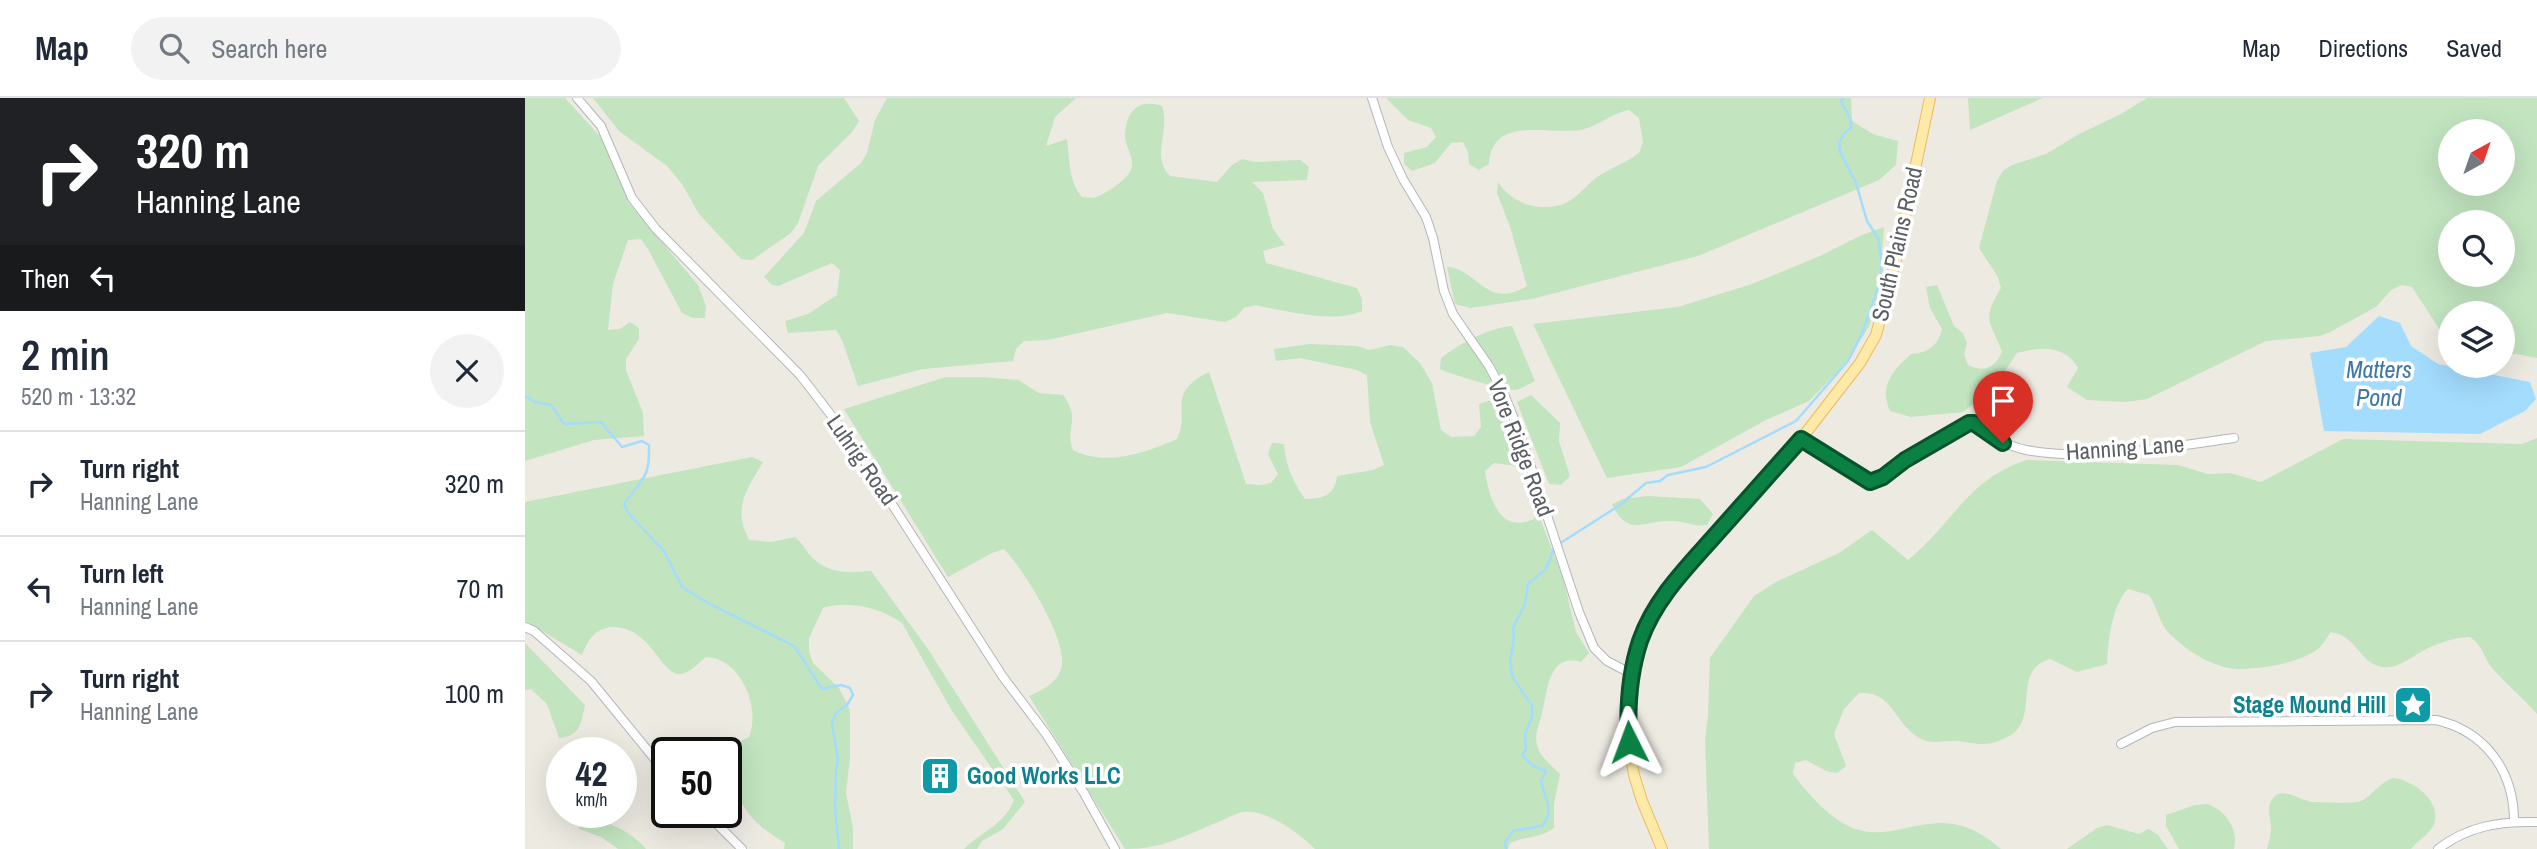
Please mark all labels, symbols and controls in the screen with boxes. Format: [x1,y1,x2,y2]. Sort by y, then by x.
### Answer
search box [131,17,621,80]
text: Map [35,26,89,70]
icon: search [155,29,193,67]
text: Search here [211,31,327,66]
text: Map [2242,32,2280,64]
text: Directions [2318,32,2408,64]
text: Saved [2446,32,2502,64]
text: 320 m [136,117,250,183]
north arrow [2438,119,2515,196]
map controls [2438,119,2515,378]
icon: right [21,126,112,217]
street label: South Plains Road [1864,164,1929,324]
text: Hanning Lane [136,180,301,223]
button: search [2438,210,2515,287]
icon: left [84,259,122,297]
text: Then [21,261,70,296]
button: layers [2438,301,2515,378]
text: 2 min [21,327,110,383]
button: close [430,334,504,408]
water label: Matters Pond [2346,353,2412,413]
pin [1973,371,2033,443]
street label: Vore Ridge Road [1481,375,1562,521]
text: 520 m · 13:32 [21,381,136,412]
icon: arrive [1984,382,2022,420]
street label: Luhrig Road [820,408,905,511]
street label: Hanning Lane [2065,428,2185,467]
text: Turn right [80,451,179,486]
icon: right [21,465,59,503]
text: 320 m [445,466,504,501]
text: Hanning Lane [80,486,199,517]
text: Turn left [80,556,164,591]
icon: left [21,570,59,608]
text: 70 m [457,571,504,606]
text: Hanning Lane [80,591,199,622]
text: Turn right [80,661,179,696]
icon: right [21,675,59,713]
text: 100 m [445,676,504,711]
place icon: Stage Mound Hill [2392,684,2434,726]
place label: Stage Mound Hill [2233,689,2386,720]
text: Hanning Lane [80,696,199,727]
position arrow [1592,705,1666,779]
speed limit sign: 50 [651,737,742,828]
text: 42 [576,750,607,797]
building icon: Good Works LLC [919,755,961,797]
place label: Good Works LLC [967,760,1121,791]
text: km/h [576,787,608,812]

